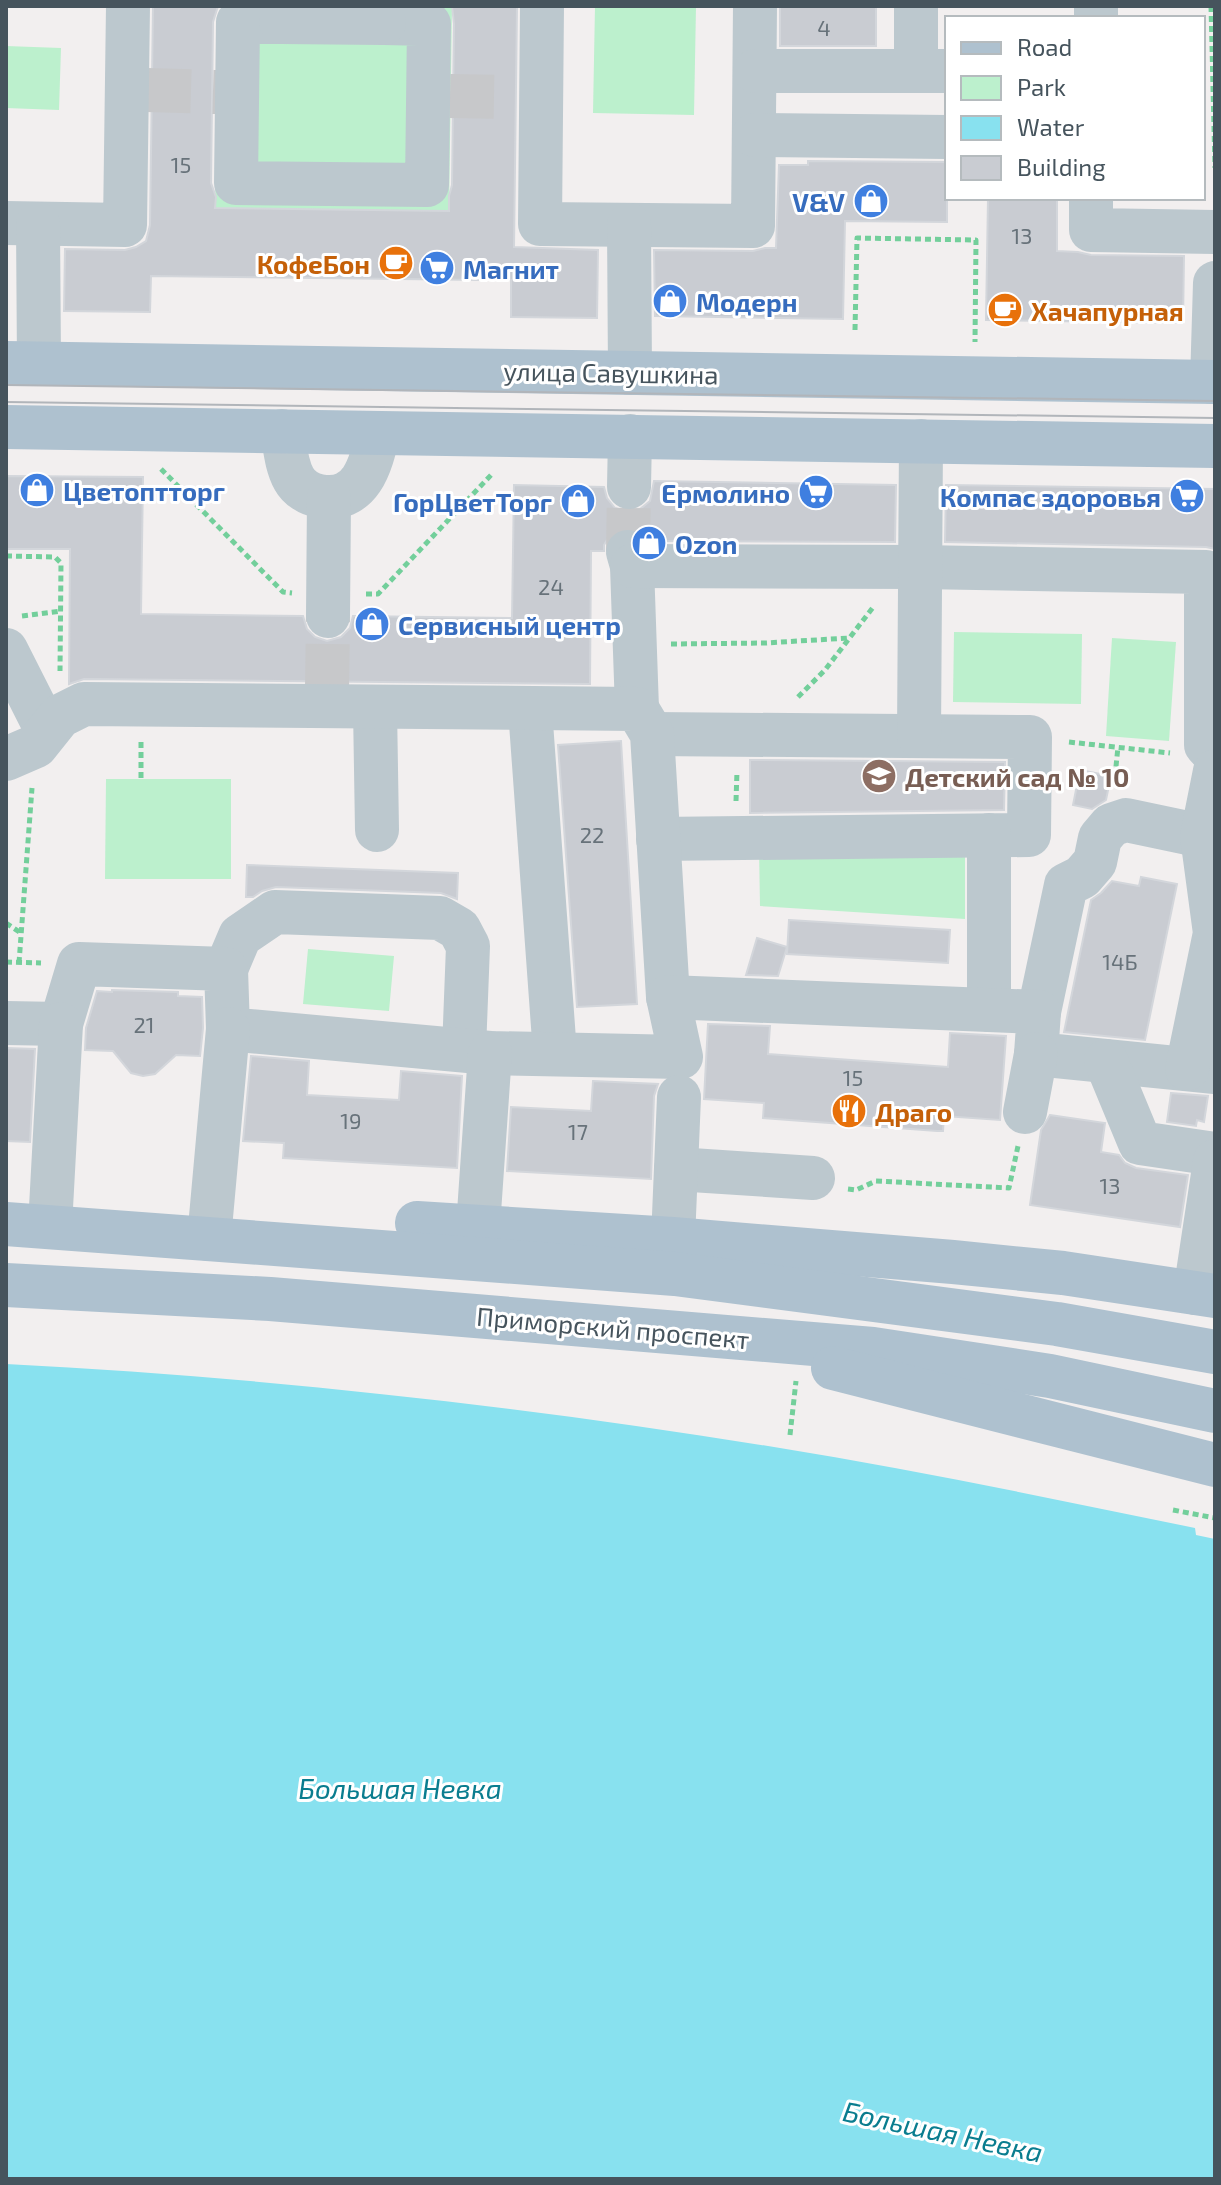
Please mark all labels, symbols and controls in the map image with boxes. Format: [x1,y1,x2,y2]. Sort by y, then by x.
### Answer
house number: 4 [817,14,831,40]
legend [945,16,1205,200]
text: Road [1017,32,1072,61]
text: Park [1017,72,1066,101]
text: Water [1017,112,1085,141]
house number: 15 [171,151,191,177]
text: Building [1017,152,1106,181]
shop icon: V&V [852,182,890,220]
place label: V&V [792,186,845,217]
house number: 13 [1012,222,1033,248]
cafe icon: КофеБон [377,244,415,282]
place label: КофеБон [257,248,370,279]
supermarket icon: Магнит [418,249,456,287]
place label: Магнит [463,253,559,284]
shop icon: Модерн [651,282,689,320]
place label: Модерн [696,286,797,317]
cafe icon: Хачапурная [986,291,1024,329]
place label: Хачапурная [1031,295,1184,326]
street label: улица Савушкина [503,355,719,390]
shop icon: Цветоптторг [18,471,56,509]
supermarket icon: Ермолино [797,473,835,511]
place label: Цветоптторг [63,475,225,506]
place label: Ермолино [661,477,790,508]
supermarket icon: Компас здоровья [1168,477,1206,515]
place label: Компас здоровья [940,481,1161,512]
shop icon: ГорЦветТорг [559,482,597,520]
place label: ГорЦветТорг [393,486,552,517]
shop icon: Ozon [630,524,668,562]
place label: Ozon [675,528,737,559]
house number: 24 [538,573,564,599]
shop icon: Сервисный центр [353,605,391,643]
place label: Сервисный центр [398,609,621,640]
school or university icon: Детский сад № 10 [860,757,898,795]
place label: Детский сад № 10 [905,761,1129,792]
house number: 22 [580,821,604,847]
house number: 14Б [1102,948,1138,974]
house number: 21 [133,1011,155,1037]
house number: 15 [843,1064,863,1090]
restaurant icon: Драго [830,1092,868,1130]
place label: Драго [875,1096,952,1127]
house number: 19 [340,1107,362,1133]
house number: 17 [568,1118,588,1144]
house number: 13 [1100,1172,1121,1198]
street label: Приморский проспект [475,1300,751,1354]
water label: Большая Невка [298,1771,502,1805]
water label: Большая Невка [840,2093,1046,2169]

